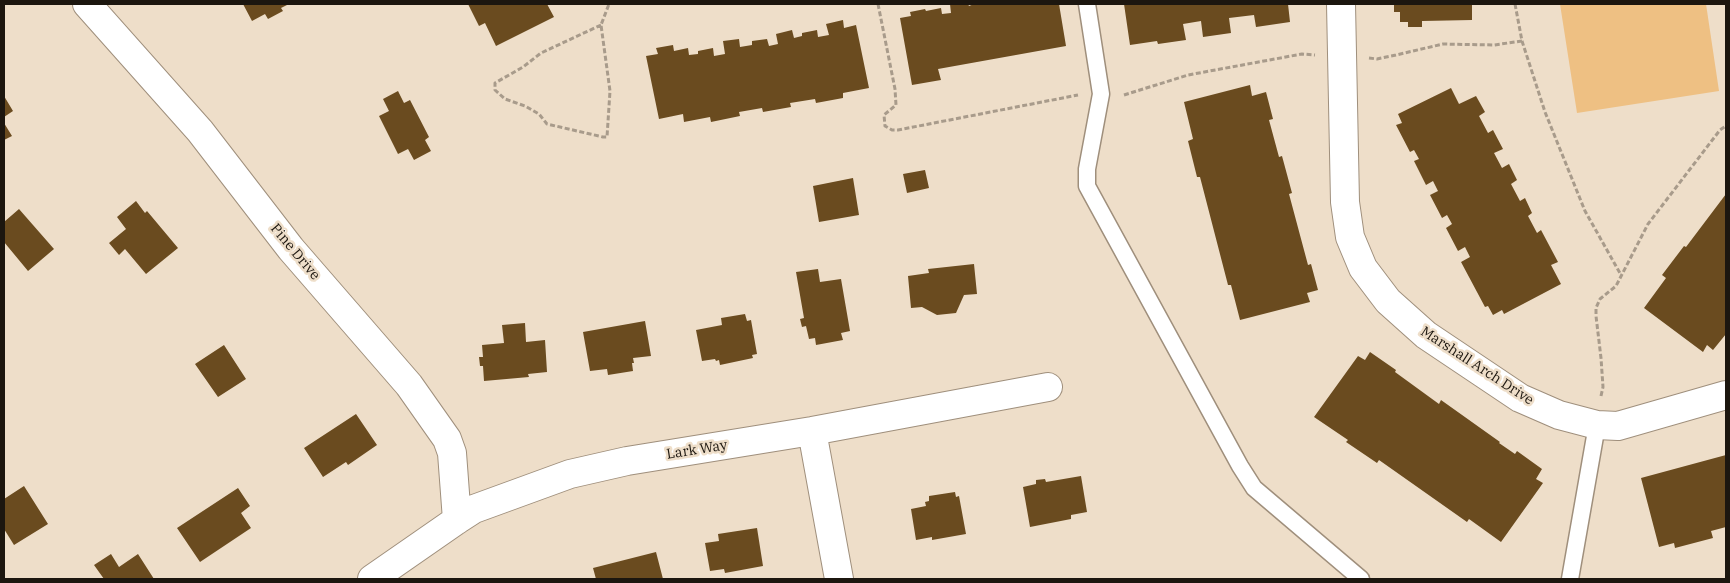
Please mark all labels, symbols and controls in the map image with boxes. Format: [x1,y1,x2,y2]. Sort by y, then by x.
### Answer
street label: Pine Drive [267,220,323,284]
street label: Marshall Arch Drive [1417,323,1537,409]
street label: Lark Way [665,437,729,463]

